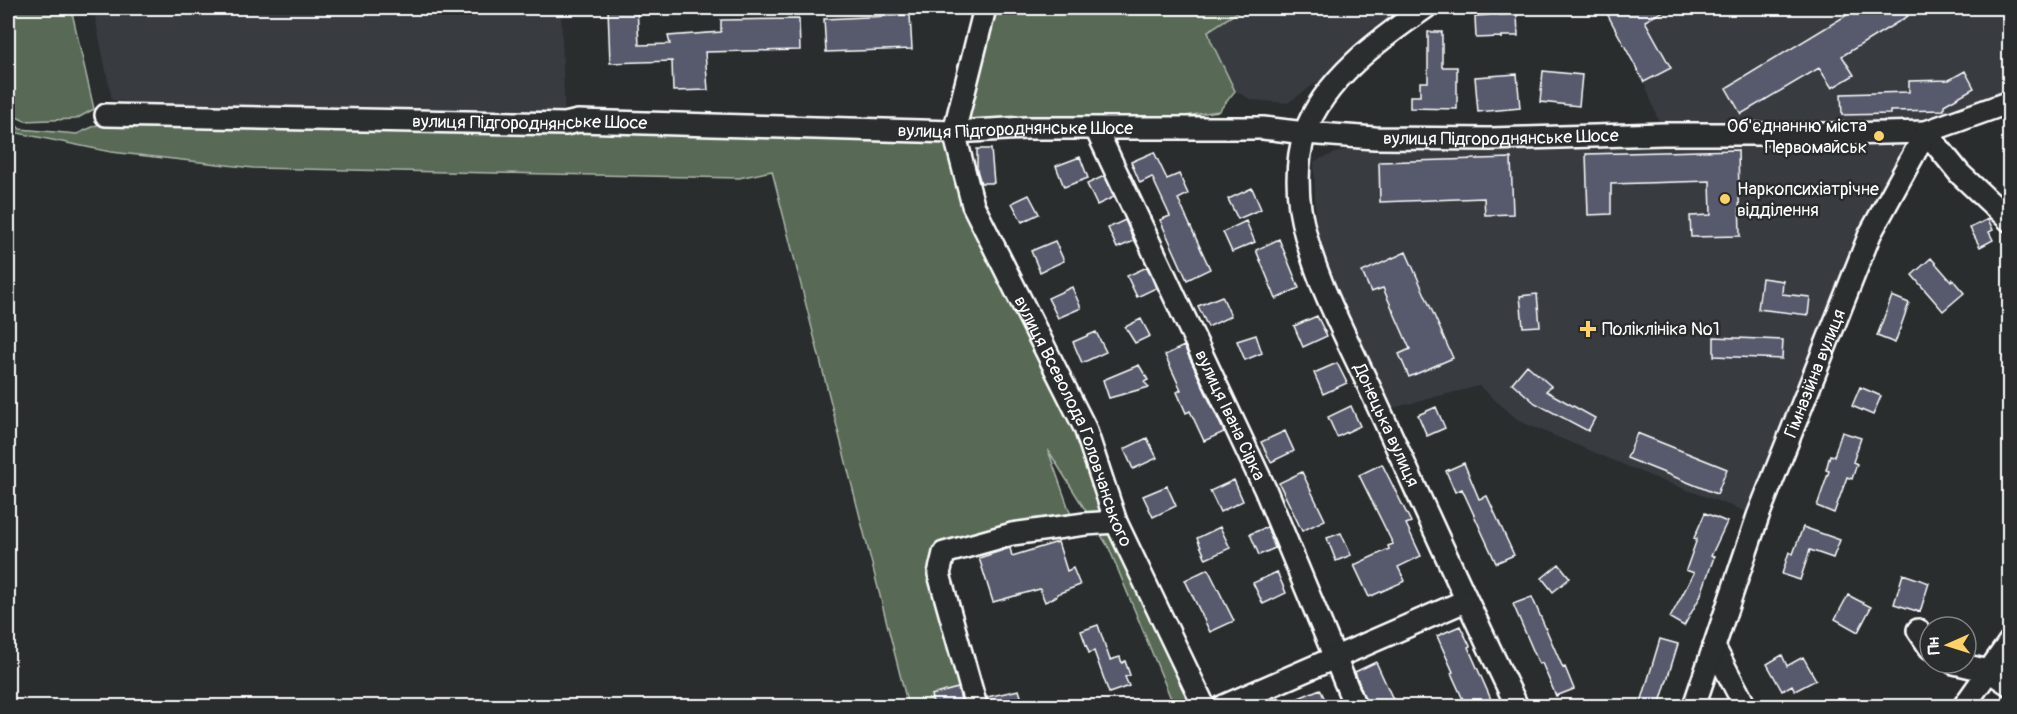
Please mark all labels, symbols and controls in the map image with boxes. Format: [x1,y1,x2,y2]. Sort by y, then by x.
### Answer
street label: вулиця Підгороднянське Шосе [412,110,648,136]
place label: Об'єднанню міста Первомайськ [1727,115,1867,159]
street label: вулиця Підгороднянське Шосе [897,117,1133,144]
street label: вулиця Підгороднянське Шосе [1383,124,1619,151]
marker: Об'єднанню міста Первомайськ [1872,129,1886,143]
place label: Наркопсихіатрічне відділення [1737,178,1879,222]
marker: Наркопсихіатрічне відділення [1718,192,1732,206]
street label: вулиця Всеволода Головчанського [1008,292,1137,551]
street label: Гімназійна вулиця [1779,306,1851,441]
place label: Поліклініка №1 [1602,318,1720,341]
marker: Поліклініка №1 [1579,320,1597,338]
street label: вулиця Івана Сірка [1189,346,1270,484]
street label: Донецька вулиця [1347,359,1424,490]
north arrow [1918,615,1978,675]
text: Пн [1924,636,1944,655]

